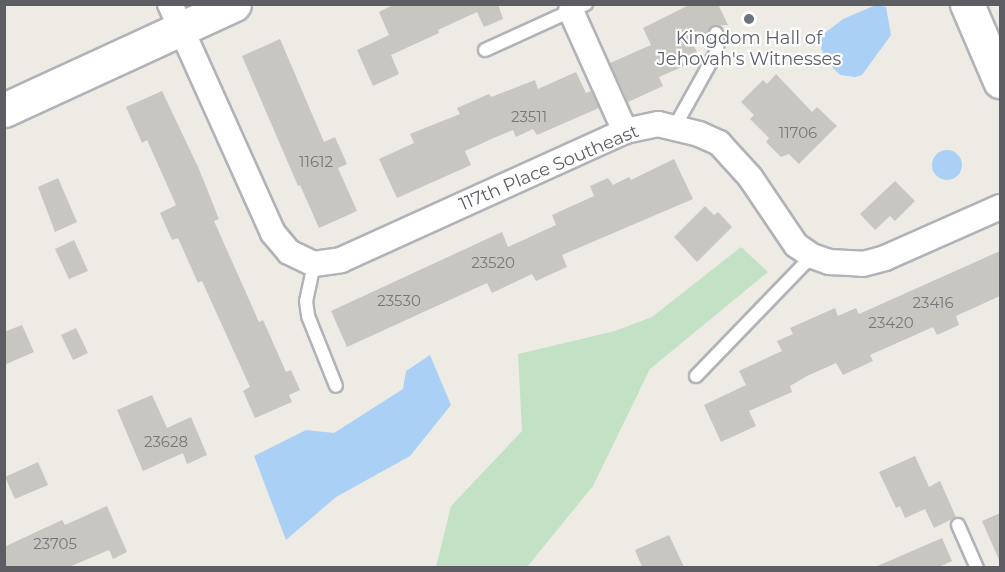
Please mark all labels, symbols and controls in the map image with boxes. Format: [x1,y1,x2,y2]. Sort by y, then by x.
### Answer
marker: Kingdom Hall of Jehovah's Witnesses [742,12,756,26]
place label: Kingdom Hall of Jehovah's Witnesses [657,28,841,70]
house number: 23511 [511,108,547,126]
street label: 117th Place Southeast [456,120,642,216]
house number: 11706 [779,124,817,142]
house number: 11612 [299,153,333,171]
house number: 23520 [471,254,515,272]
house number: 23530 [377,292,421,310]
house number: 23416 [912,294,954,312]
house number: 23420 [868,314,914,332]
house number: 23628 [144,433,188,451]
house number: 23705 [33,535,77,553]

